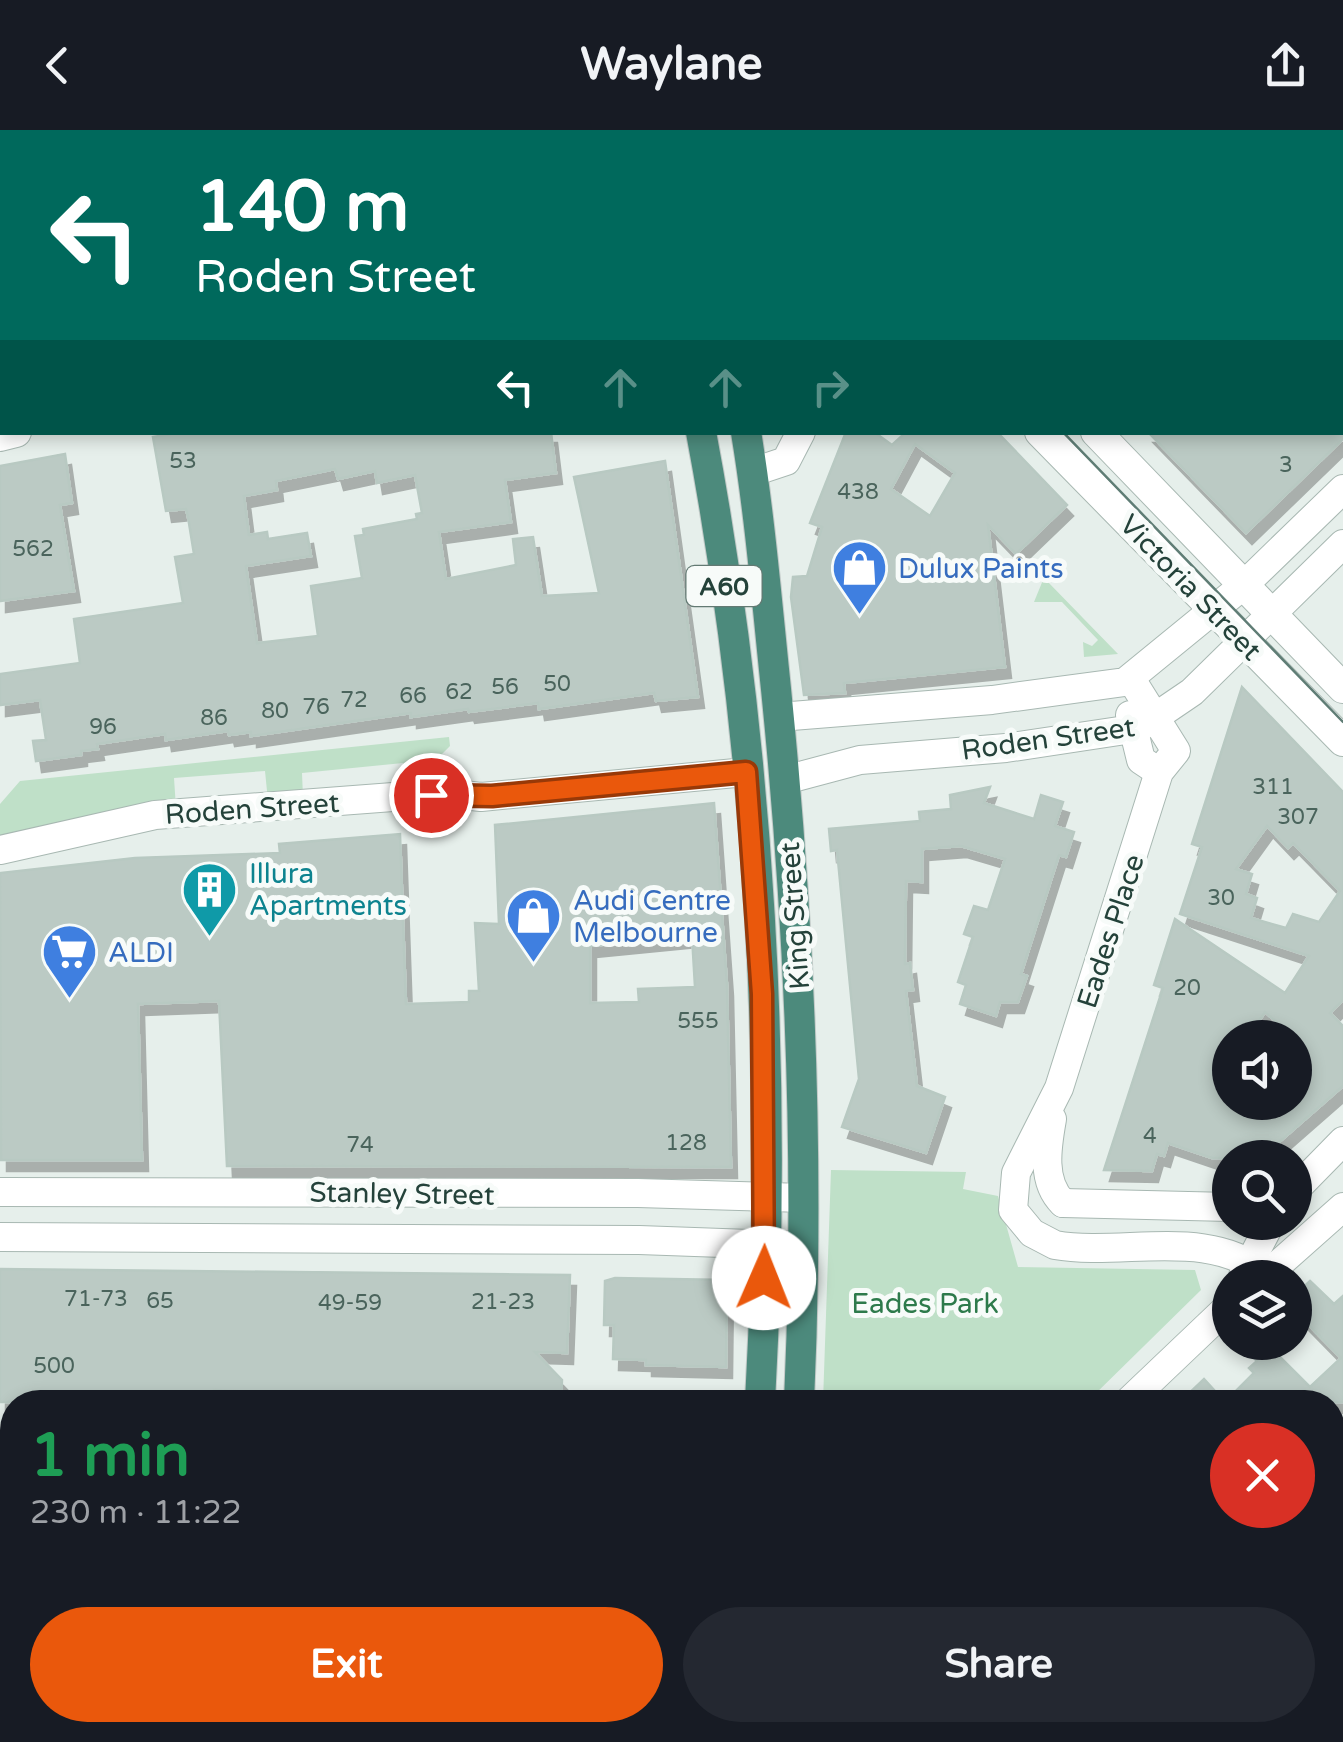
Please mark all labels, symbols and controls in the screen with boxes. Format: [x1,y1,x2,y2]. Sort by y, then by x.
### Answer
icon: back [30,38,85,93]
text: Waylane [580,38,763,92]
icon: share [1258,38,1313,93]
text: 140 m [195,166,409,250]
icon: left [30,170,160,300]
text: Roden Street [195,251,476,305]
icon: left [488,360,543,415]
icon: ahead [593,360,648,415]
icon: ahead [698,360,753,415]
icon: right [803,360,858,415]
house number: 53 [169,448,197,474]
house number: 3 [1279,452,1293,478]
house number: 438 [837,479,879,505]
street label: Victoria Street [1112,508,1268,668]
house number: 562 [12,536,54,562]
shop icon: Dulux Paints [829,538,889,617]
place label: Dulux Paints [898,552,1064,586]
road number: A60 [686,566,762,606]
house number: 50 [543,671,571,697]
house number: 56 [491,674,519,700]
house number: 62 [445,679,473,705]
house number: 66 [399,683,427,709]
house number: 72 [340,687,368,713]
house number: 76 [302,694,330,720]
house number: 80 [261,698,289,724]
house number: 86 [200,705,228,731]
street label: Roden Street [959,710,1137,768]
house number: 96 [89,714,117,740]
pin [389,753,474,838]
icon: arrive [404,768,459,823]
house number: 311 [1252,774,1294,800]
street label: Roden Street [164,786,341,832]
house number: 307 [1277,804,1319,830]
street label: King Street [773,841,817,991]
street label: Eades Place [1070,850,1152,1012]
place label: Illura Apartments [249,857,407,923]
building icon: Illura Apartments [180,859,240,938]
place label: Audi Centre Melbourne [573,884,731,950]
house number: 30 [1207,885,1235,911]
shop icon: Audi Centre Melbourne [504,886,564,965]
supermarket icon: ALDI [39,922,99,1001]
place label: ALDI [108,936,174,970]
house number: 20 [1173,975,1201,1001]
house number: 555 [677,1008,719,1034]
map controls [1212,1020,1312,1360]
button: sound [1212,1020,1312,1120]
house number: 4 [1143,1123,1157,1149]
house number: 128 [665,1130,707,1156]
house number: 74 [346,1132,374,1158]
button: search [1212,1140,1312,1240]
street label: Stanley Street [309,1175,495,1213]
position arrow [712,1226,816,1330]
button: layers [1212,1260,1312,1360]
house number: 71-73 [64,1286,128,1312]
park label: Eades Park [851,1287,999,1321]
house number: 65 [146,1288,174,1314]
house number: 21-23 [471,1289,535,1315]
house number: 49-59 [318,1290,382,1316]
house number: 500 [33,1353,75,1379]
text: 1 min [30,1420,190,1492]
button: close [1210,1423,1315,1528]
text: 230 m · 11:22 [30,1494,242,1532]
button: Exit [30,1607,663,1722]
button: Share [683,1607,1315,1722]

